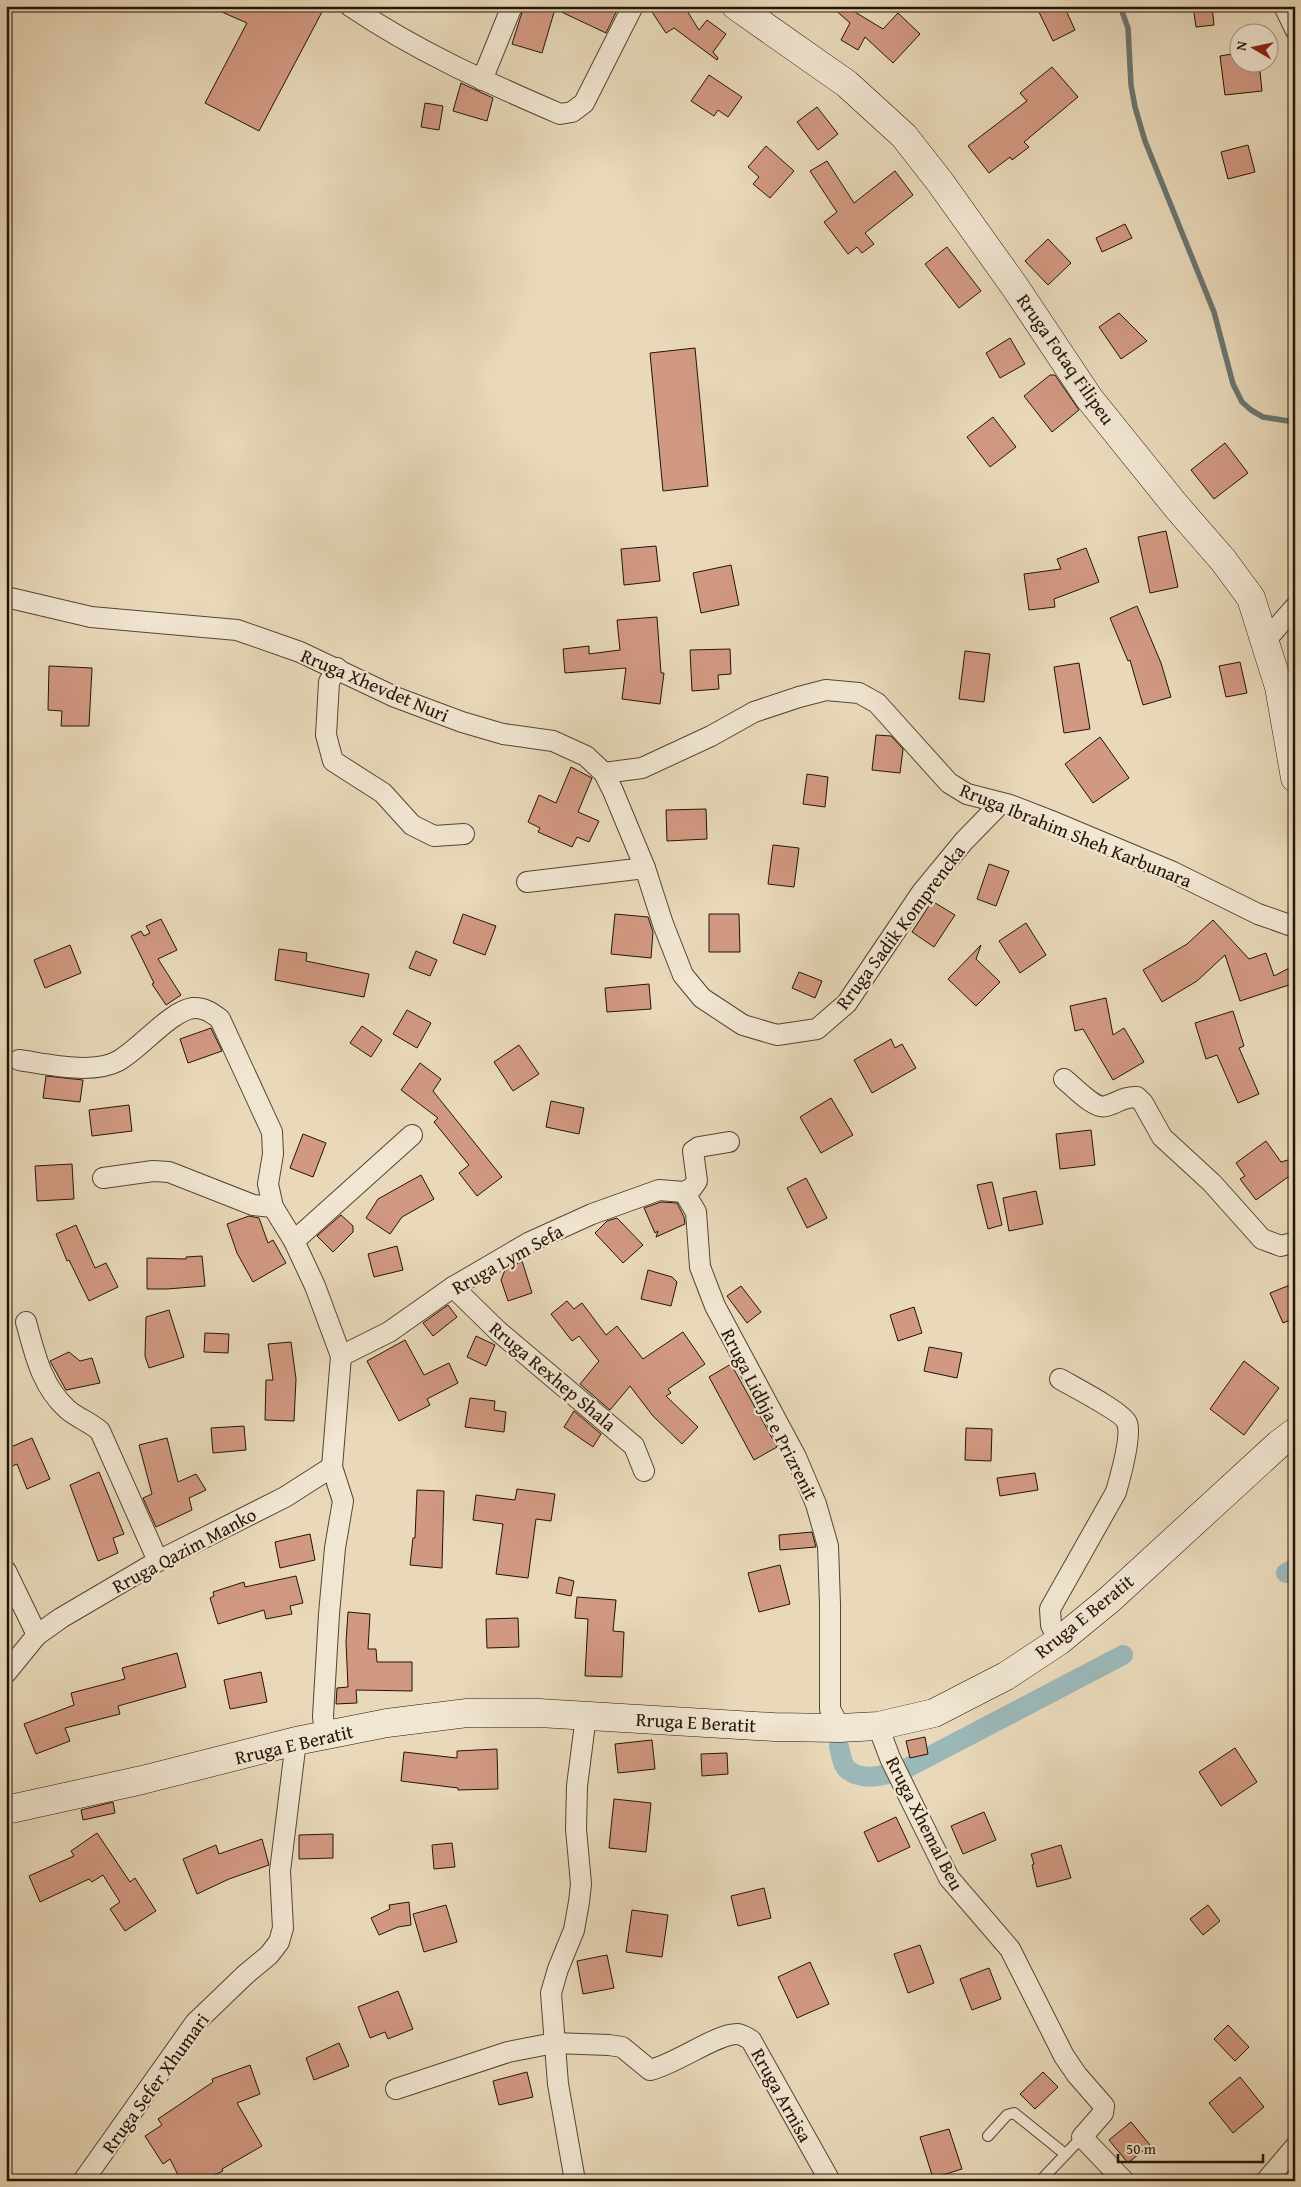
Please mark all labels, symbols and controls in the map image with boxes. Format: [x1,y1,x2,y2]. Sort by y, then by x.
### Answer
north arrow [1228,22,1278,72]
text: N [1231,39,1252,52]
street label: Rruga Fotaq Filipeu [1010,288,1122,431]
street label: Rruga Xhevdet Nuri [297,641,453,729]
street label: Rruga Ibrahim Sheh Karbunara [956,776,1196,894]
street label: Rruga Sadik Komprencka [829,839,971,1015]
street label: Rruga Lym Sefa [446,1217,568,1301]
street label: Rruga Rexhep Shala [483,1314,623,1438]
street label: Rruga Lidhja e Prizrenit [715,1323,826,1505]
street label: Rruga Qazim Manko [107,1500,261,1600]
street label: Rruga E Beratit [1028,1567,1140,1665]
street label: Rruga E Beratit [635,1705,757,1739]
street label: Rruga E Beratit [232,1717,356,1771]
street label: Rruga Xhemal Beu [879,1751,971,1895]
street label: Rruga Sefer Xhumari [95,2007,215,2159]
street label: Rruga Arnisa [745,2043,819,2147]
scale bar [1118,2132,1264,2164]
text: 50 m [1126,2138,1157,2159]

